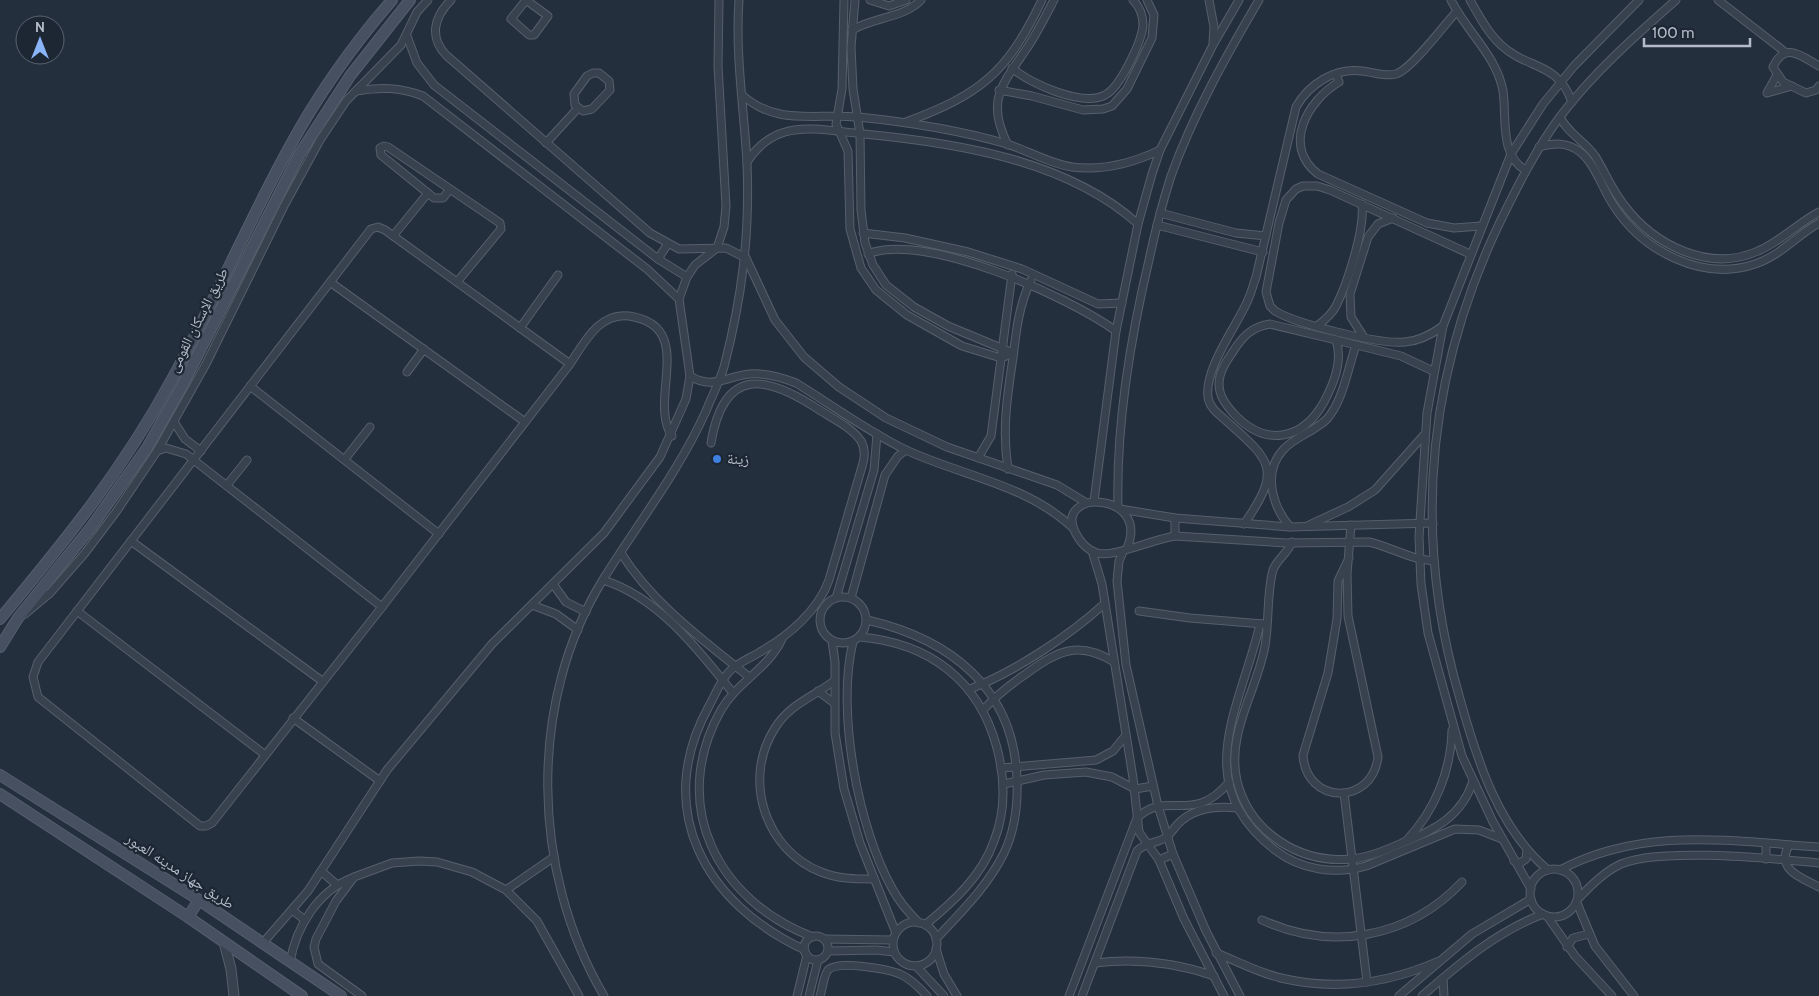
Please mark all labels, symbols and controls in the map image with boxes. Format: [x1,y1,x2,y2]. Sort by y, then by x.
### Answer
north arrow [15,15,65,65]
scale bar [1644,15,1750,47]
text: N [35,18,45,36]
text: 100 m [1652,24,1694,42]
street label: طريق الإسكان القومى [164,265,233,376]
place label: زينة [727,450,749,468]
marker: زينة [711,453,723,465]
street label: طريق جهاز مدينه العبور [121,829,238,914]

